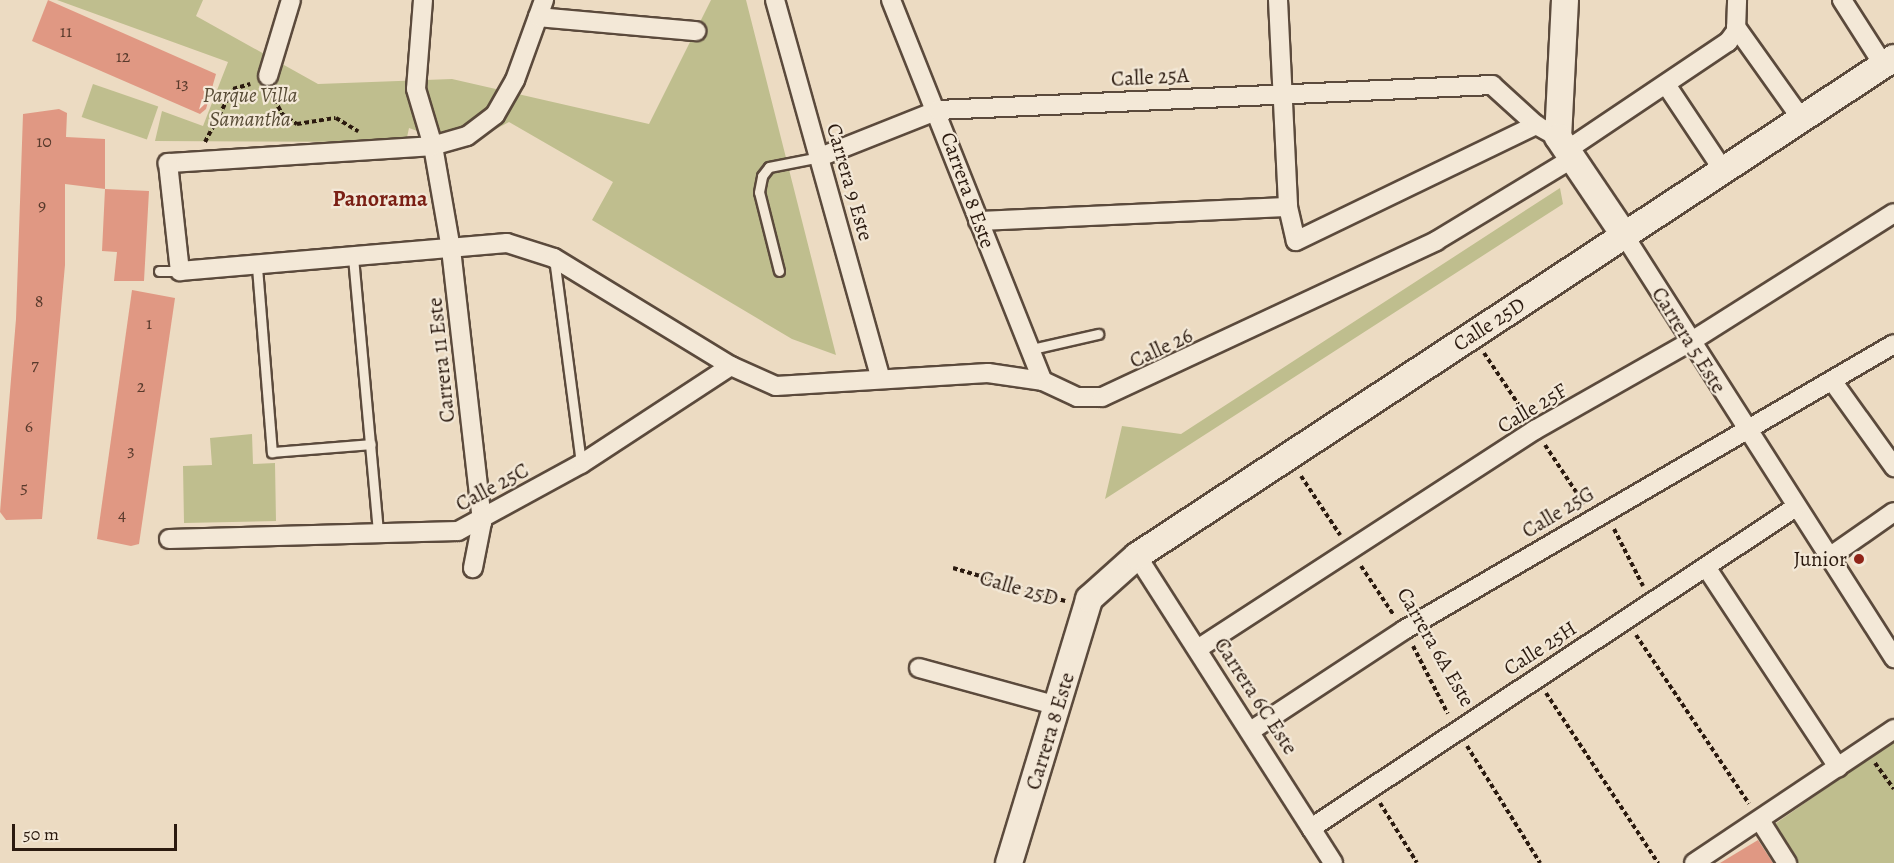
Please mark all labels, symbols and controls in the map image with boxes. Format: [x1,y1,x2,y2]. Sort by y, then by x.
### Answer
house number: 11 [60,20,72,42]
house number: 12 [116,45,130,67]
street label: Calle 25A [1110,62,1190,92]
house number: 13 [175,72,189,94]
park label: Parque Villa Samantha [203,82,297,132]
street label: Carrera 9 Este [821,120,879,244]
street label: Carrera 8 Este [935,129,1001,251]
house number: 10 [36,130,52,152]
district label: Panorama [332,187,428,213]
house number: 9 [38,194,46,216]
street label: Carrera 5 Este [1646,282,1732,398]
house number: 8 [35,290,43,312]
street label: Calle 25D [1448,292,1530,356]
street label: Carrera 11 Este [422,296,460,424]
house number: 1 [146,312,152,334]
street label: Calle 26 [1126,323,1196,373]
house number: 7 [31,353,39,375]
house number: 2 [137,375,145,397]
street label: Calle 25F [1493,377,1571,439]
house number: 6 [25,415,33,437]
house number: 3 [127,439,135,461]
street label: Calle 25C [451,457,533,517]
house number: 5 [20,476,28,498]
street label: Calle 25G [1517,481,1599,543]
house number: 4 [118,503,126,525]
place label: Junior [1793,546,1847,572]
marker: Junior [1852,552,1866,566]
street label: Calle 25D [977,565,1061,611]
street label: Carrera 6A Este [1392,583,1480,711]
street label: Calle 25H [1499,615,1581,681]
street label: Carrera 6C Este [1209,633,1303,759]
street label: Carrera 8 Este [1020,669,1080,793]
scale bar [15,812,180,850]
text: 50 m [23,822,59,846]

